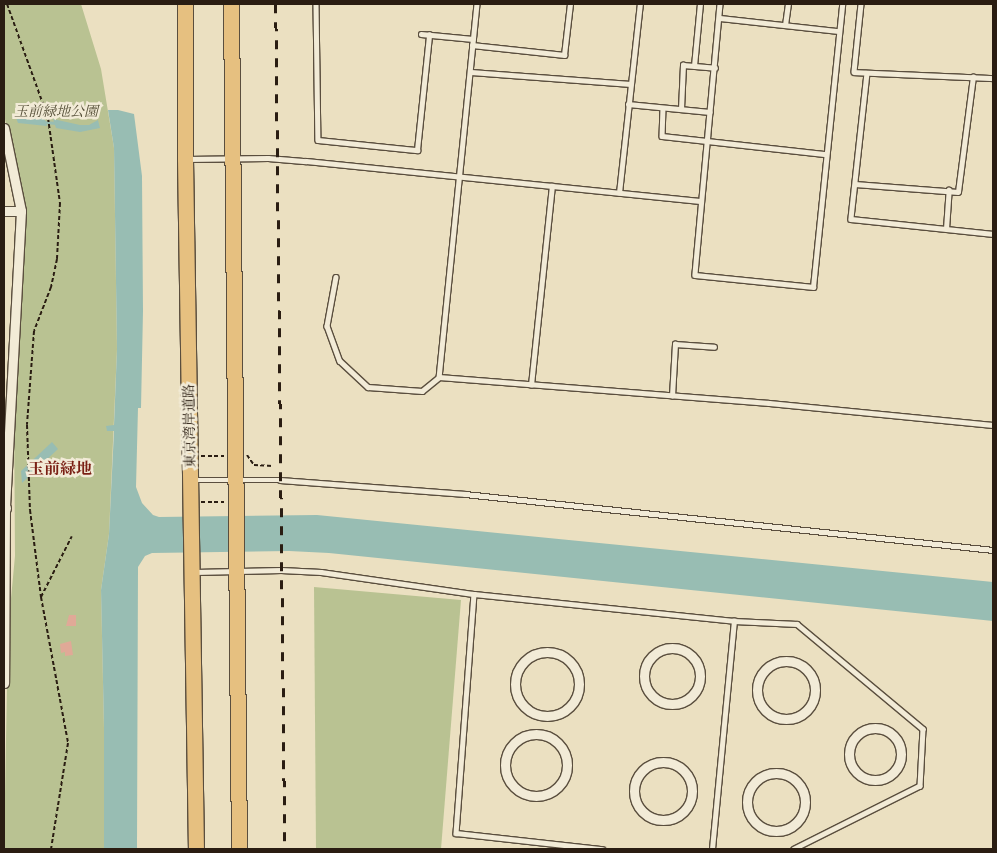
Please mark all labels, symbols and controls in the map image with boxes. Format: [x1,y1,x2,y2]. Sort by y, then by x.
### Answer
park label: 玉前緑地公園 [14,104,98,120]
street label: 東京湾岸道路 [181,384,199,468]
district label: 玉前緑地 [28,460,92,480]

